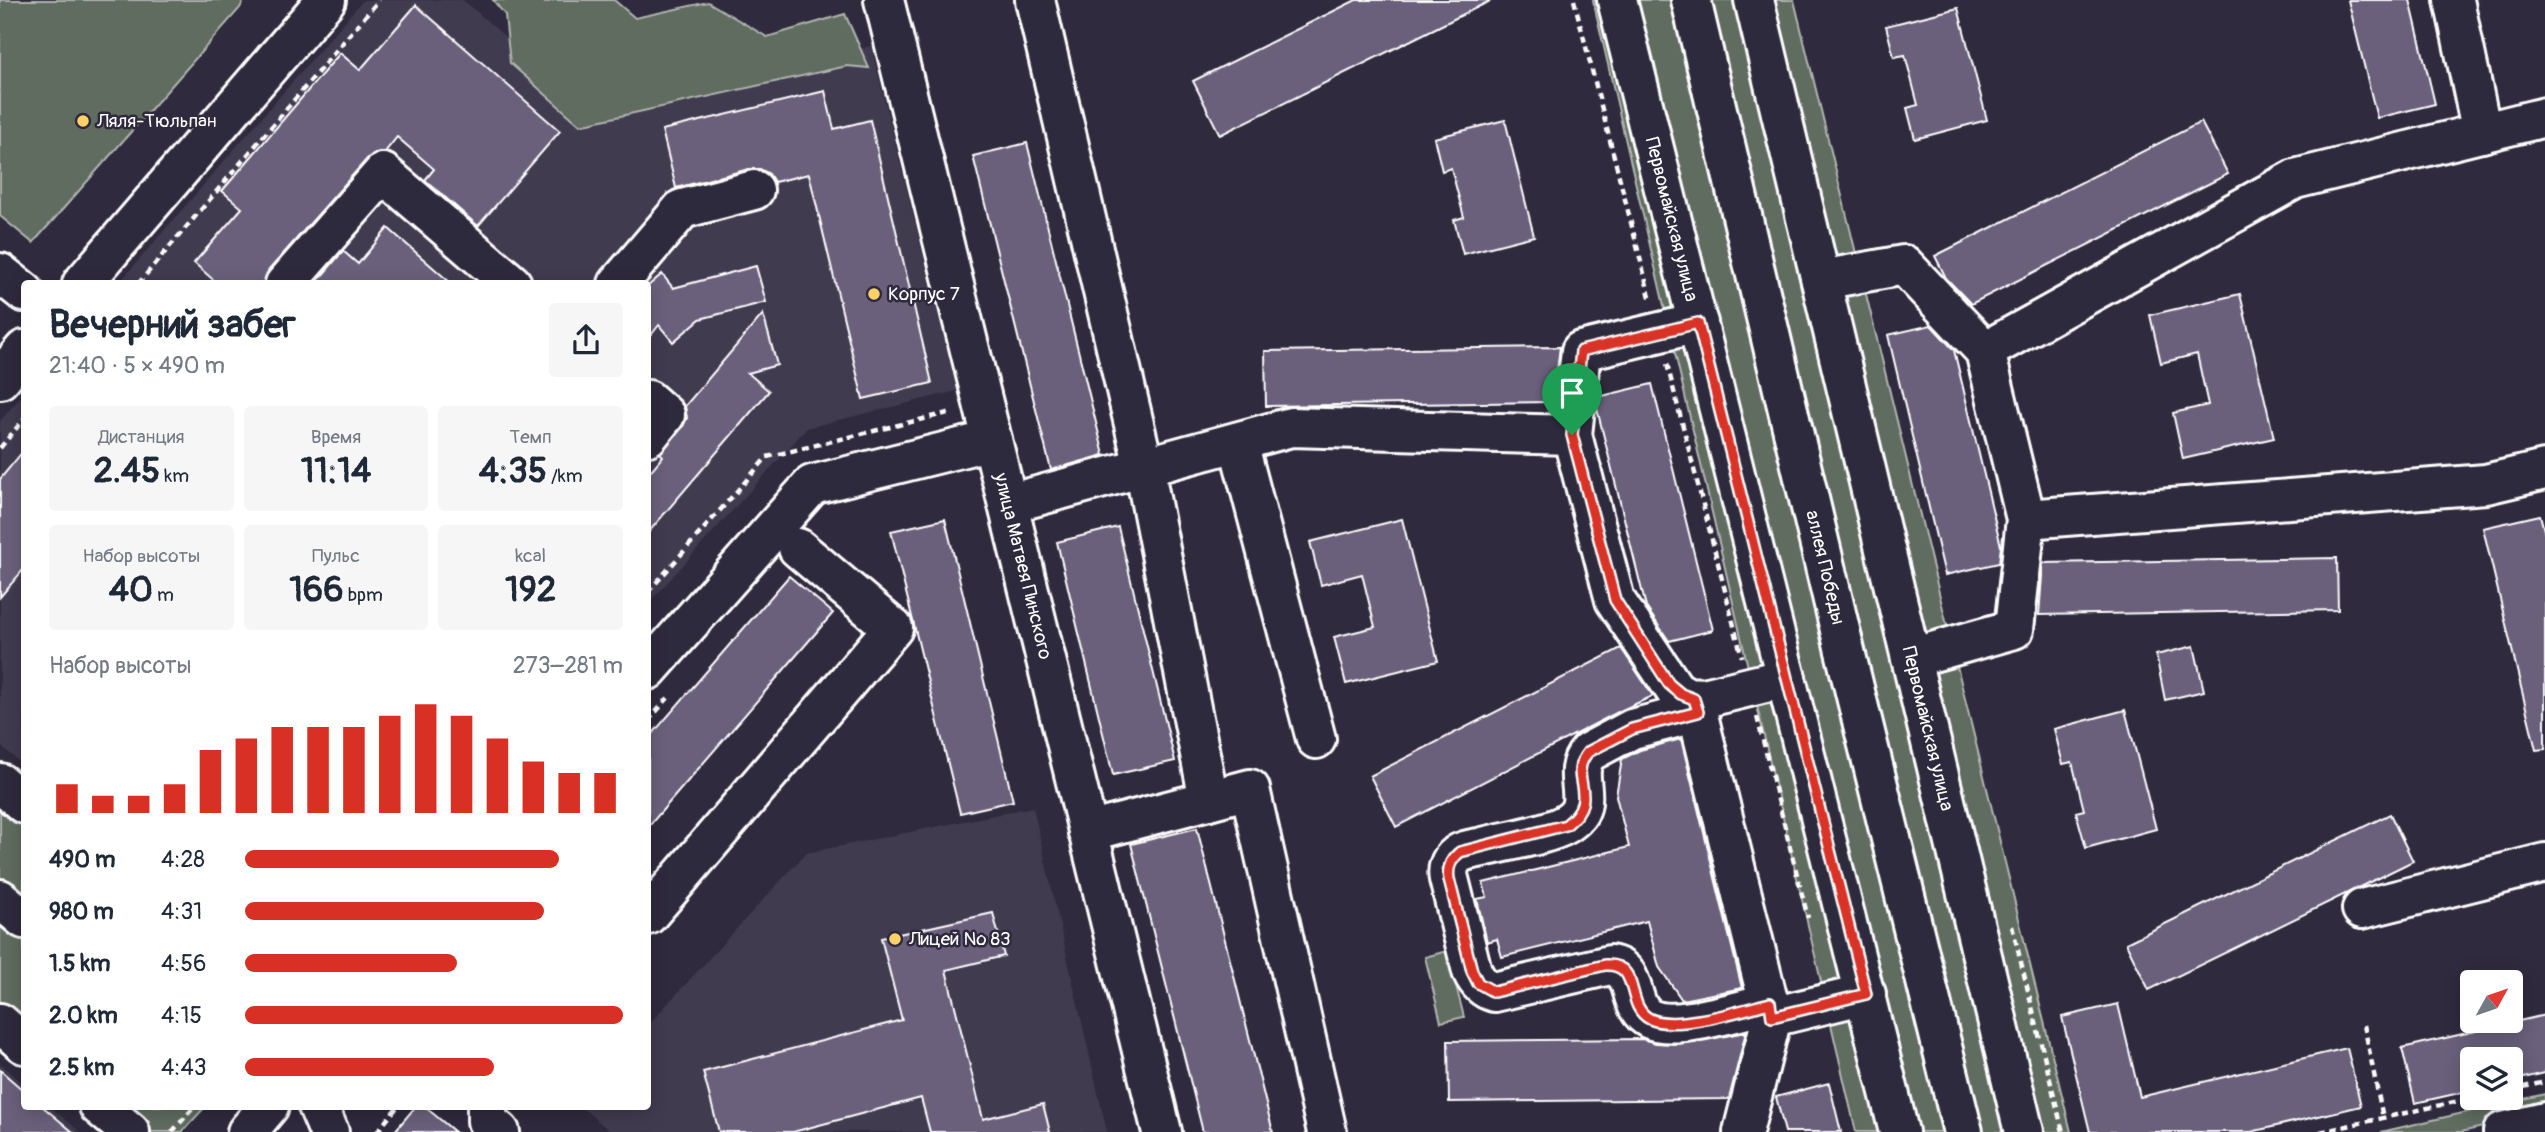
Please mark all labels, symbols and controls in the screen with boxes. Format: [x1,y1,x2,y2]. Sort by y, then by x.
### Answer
place label: Ляля-Тюльпан [96,109,216,133]
marker: Ляля-Тюльпан [75,113,91,129]
street label: Первомайская улица [1640,135,1704,304]
place label: Корпус 7 [888,282,960,306]
marker: Корпус 7 [866,286,882,302]
text: Вечерний забег [49,301,296,349]
button: share [549,303,623,377]
text: 21:40 · 5 × 490 m [49,351,225,380]
pin [1542,363,1602,435]
icon: arrive [1553,374,1591,412]
text: Дистанция [98,425,184,449]
text: Время [311,425,361,449]
text: Темп [510,425,552,449]
text: 2.45 [94,449,160,493]
text: 11:14 [301,449,371,493]
text: 4:35 [479,449,547,493]
text: km [160,464,189,488]
text: /km [547,464,583,488]
street label: улица Матвея Пинского [988,470,1057,662]
street label: аллея Победы [1800,508,1850,627]
text: Набор высоты [83,544,200,568]
text: Пульс [312,544,360,568]
text: kcal [515,544,546,568]
text: 40 [109,568,153,612]
text: 166 [289,568,344,612]
text: 192 [505,568,556,612]
text: m [153,583,174,607]
text: bpm [344,583,383,607]
street label: Первомайская улица [1897,644,1959,813]
text: Набор высоты [49,651,191,680]
text: 273–281 m [513,651,623,680]
text: 490 m [49,845,115,874]
text: 4:28 [161,845,205,874]
text: 980 m [49,897,114,926]
text: 4:31 [161,897,202,926]
place label: Лицей № 83 [908,927,1011,951]
marker: Лицей № 83 [887,931,903,947]
text: 1.5 km [49,949,111,978]
text: 4:56 [161,949,206,978]
north arrow [2460,970,2524,1032]
map controls [2460,970,2523,1110]
text: 2.0 km [49,1001,118,1030]
text: 4:15 [161,1001,202,1030]
button: layers [2460,1047,2523,1110]
text: 2.5 km [49,1053,114,1082]
text: 4:43 [161,1053,207,1082]

